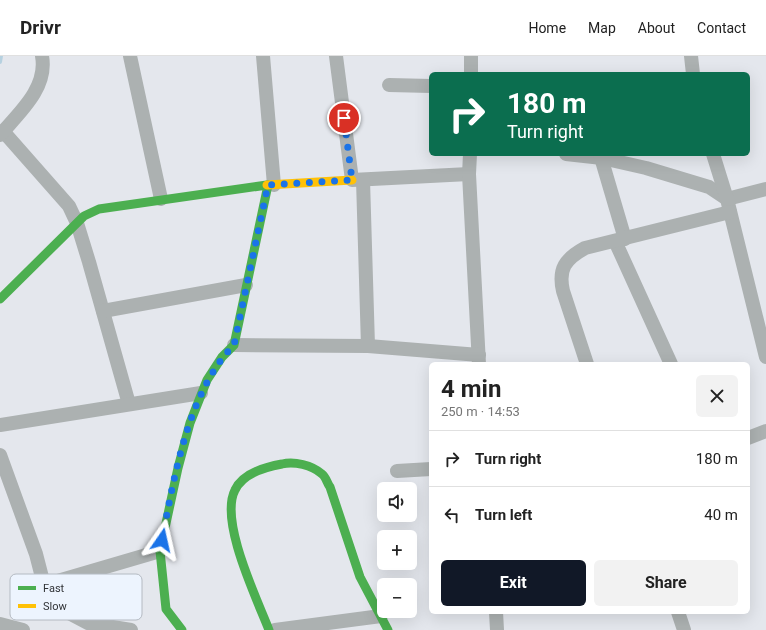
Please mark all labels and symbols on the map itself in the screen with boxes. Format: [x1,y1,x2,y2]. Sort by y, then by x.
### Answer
pin [327,101,361,135]
position arrow [141,519,183,561]
legend [10,574,142,620]
text: Fast [43,582,65,595]
text: Slow [43,600,67,613]

